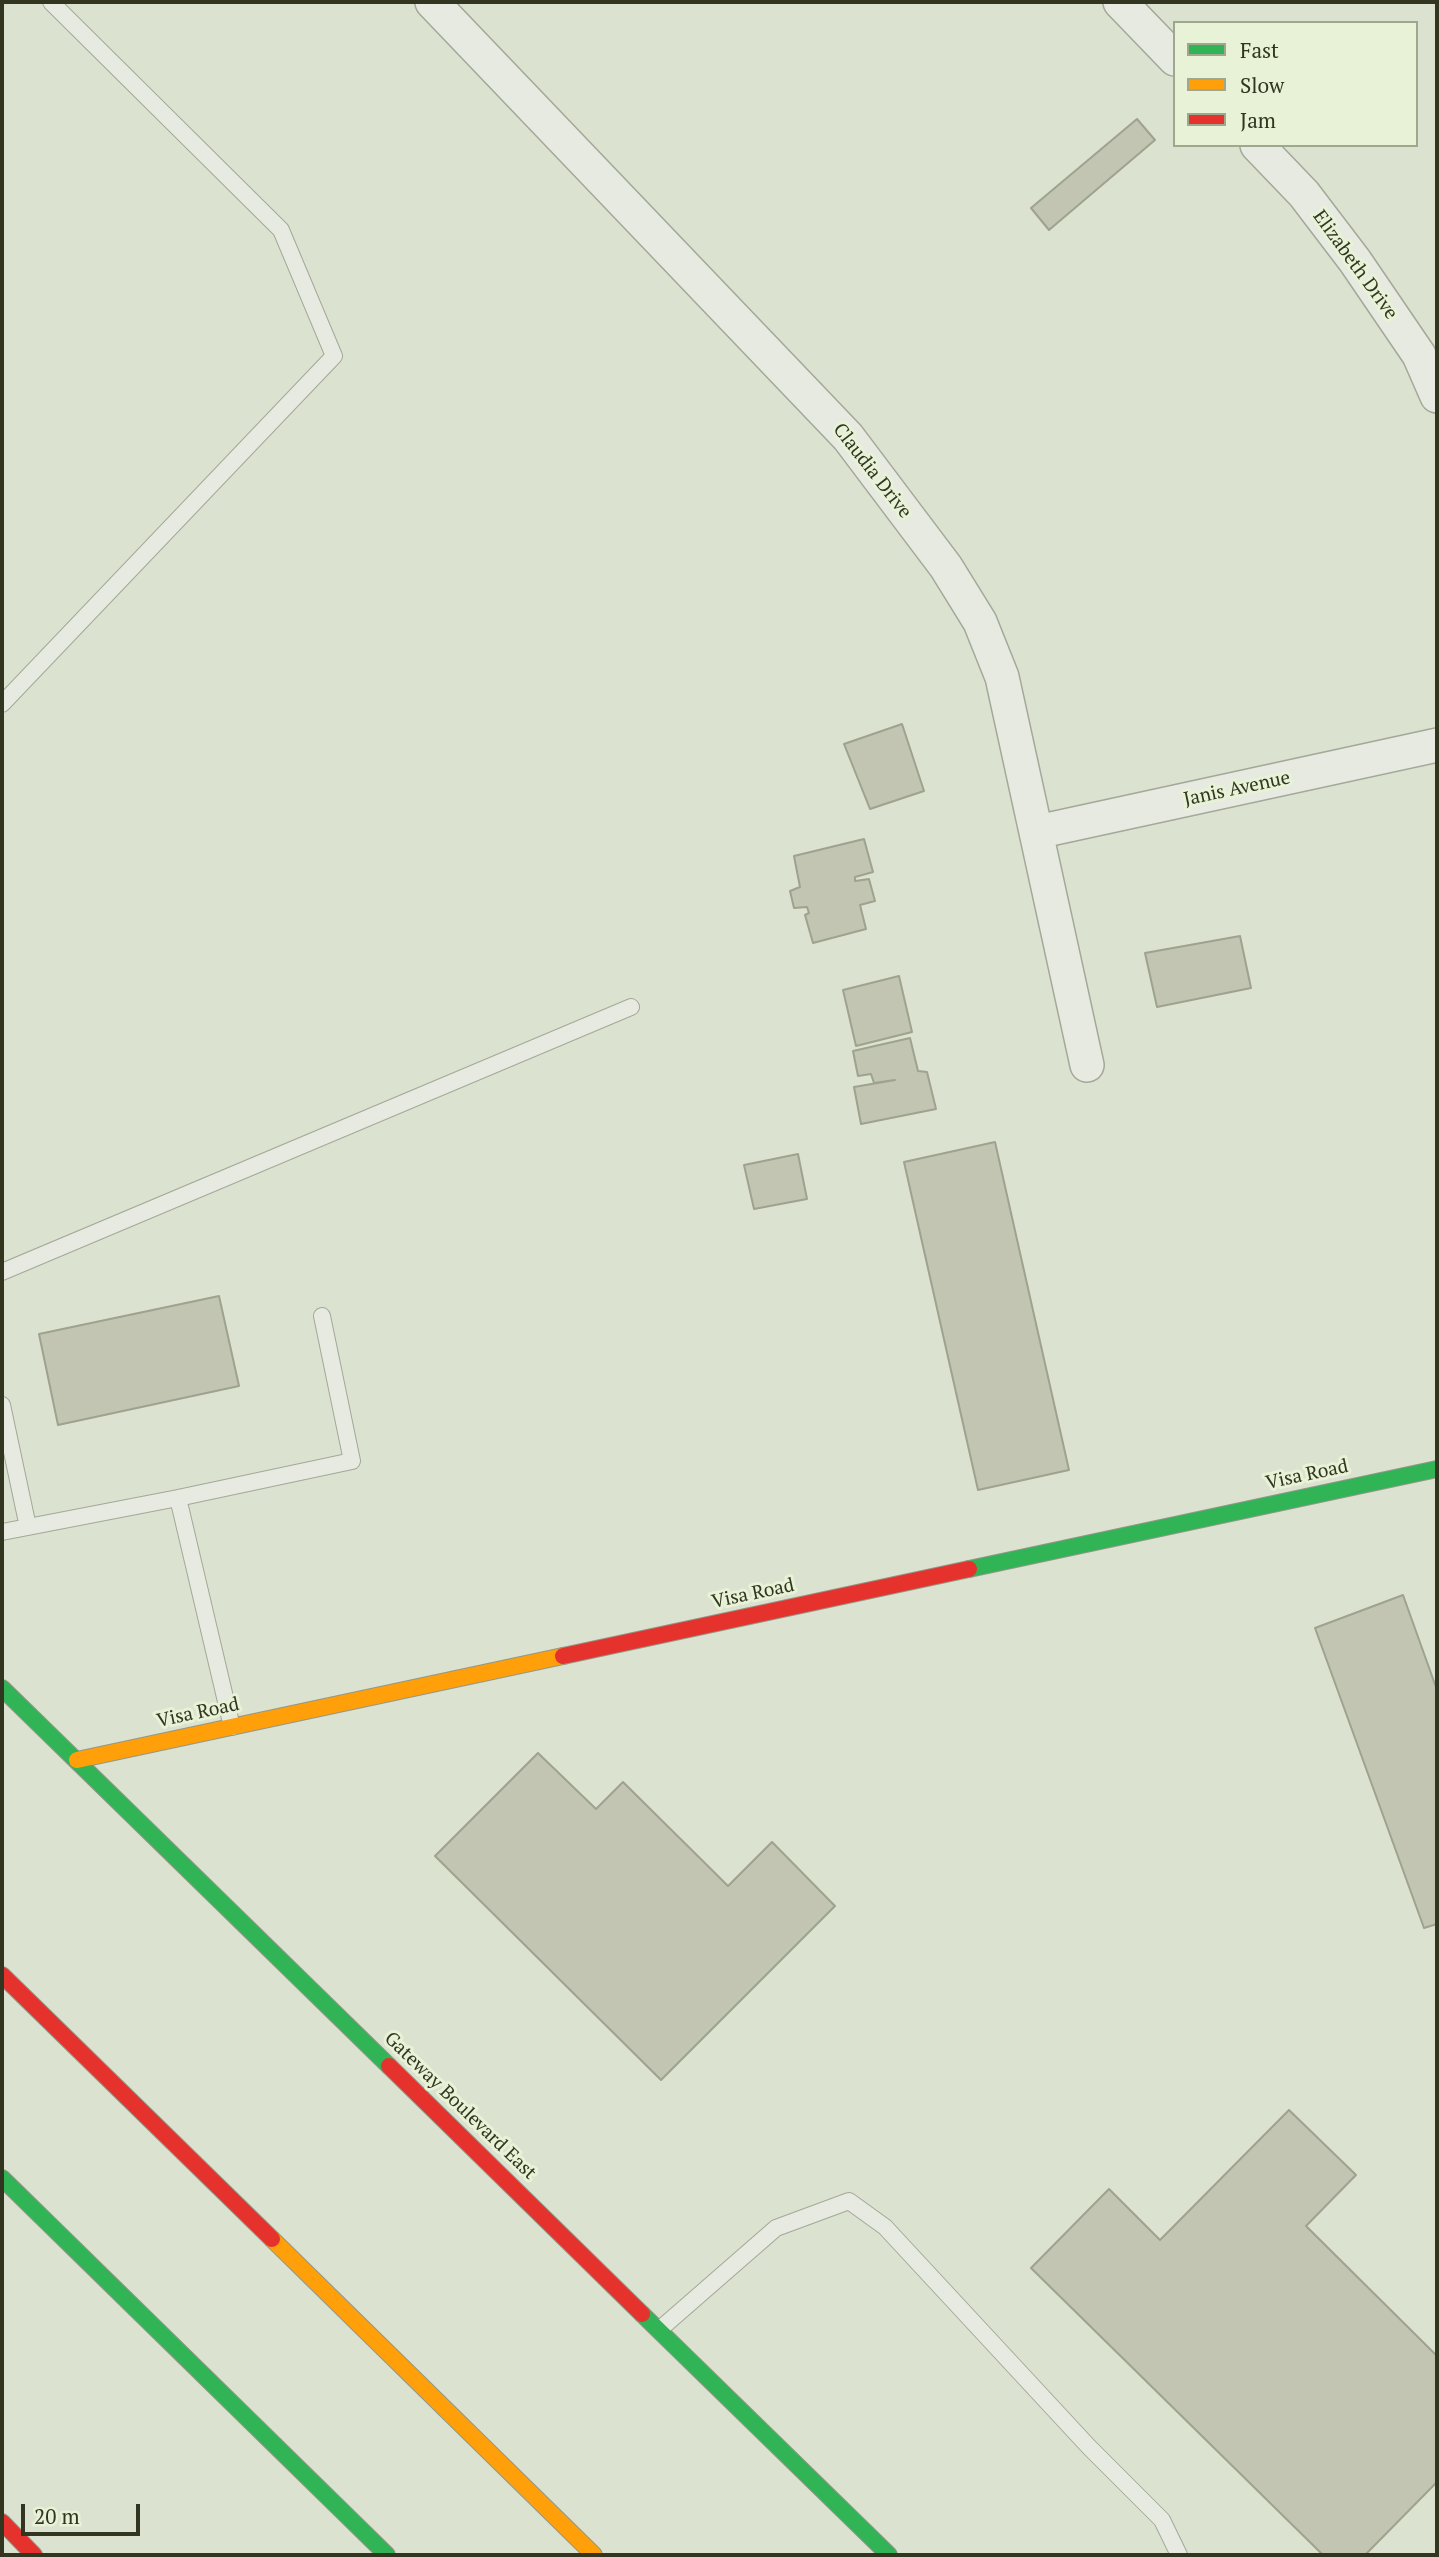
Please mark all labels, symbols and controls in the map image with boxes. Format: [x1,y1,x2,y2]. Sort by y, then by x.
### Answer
legend [1173,21,1418,147]
text: Fast [1240,36,1279,64]
text: Slow [1240,71,1284,99]
text: Jam [1240,106,1276,134]
street label: Elizabeth Drive [1308,206,1402,324]
street label: Claudia Drive [828,419,916,523]
street label: Janis Avenue [1182,767,1292,811]
street label: Visa Road [1264,1455,1350,1495]
street label: Visa Road [710,1574,796,1614]
street label: Visa Road [155,1693,241,1733]
street label: Gateway Boulevard East [379,2027,541,2185]
scale bar [24,2490,144,2534]
text: 20 m [34,2502,80,2530]

